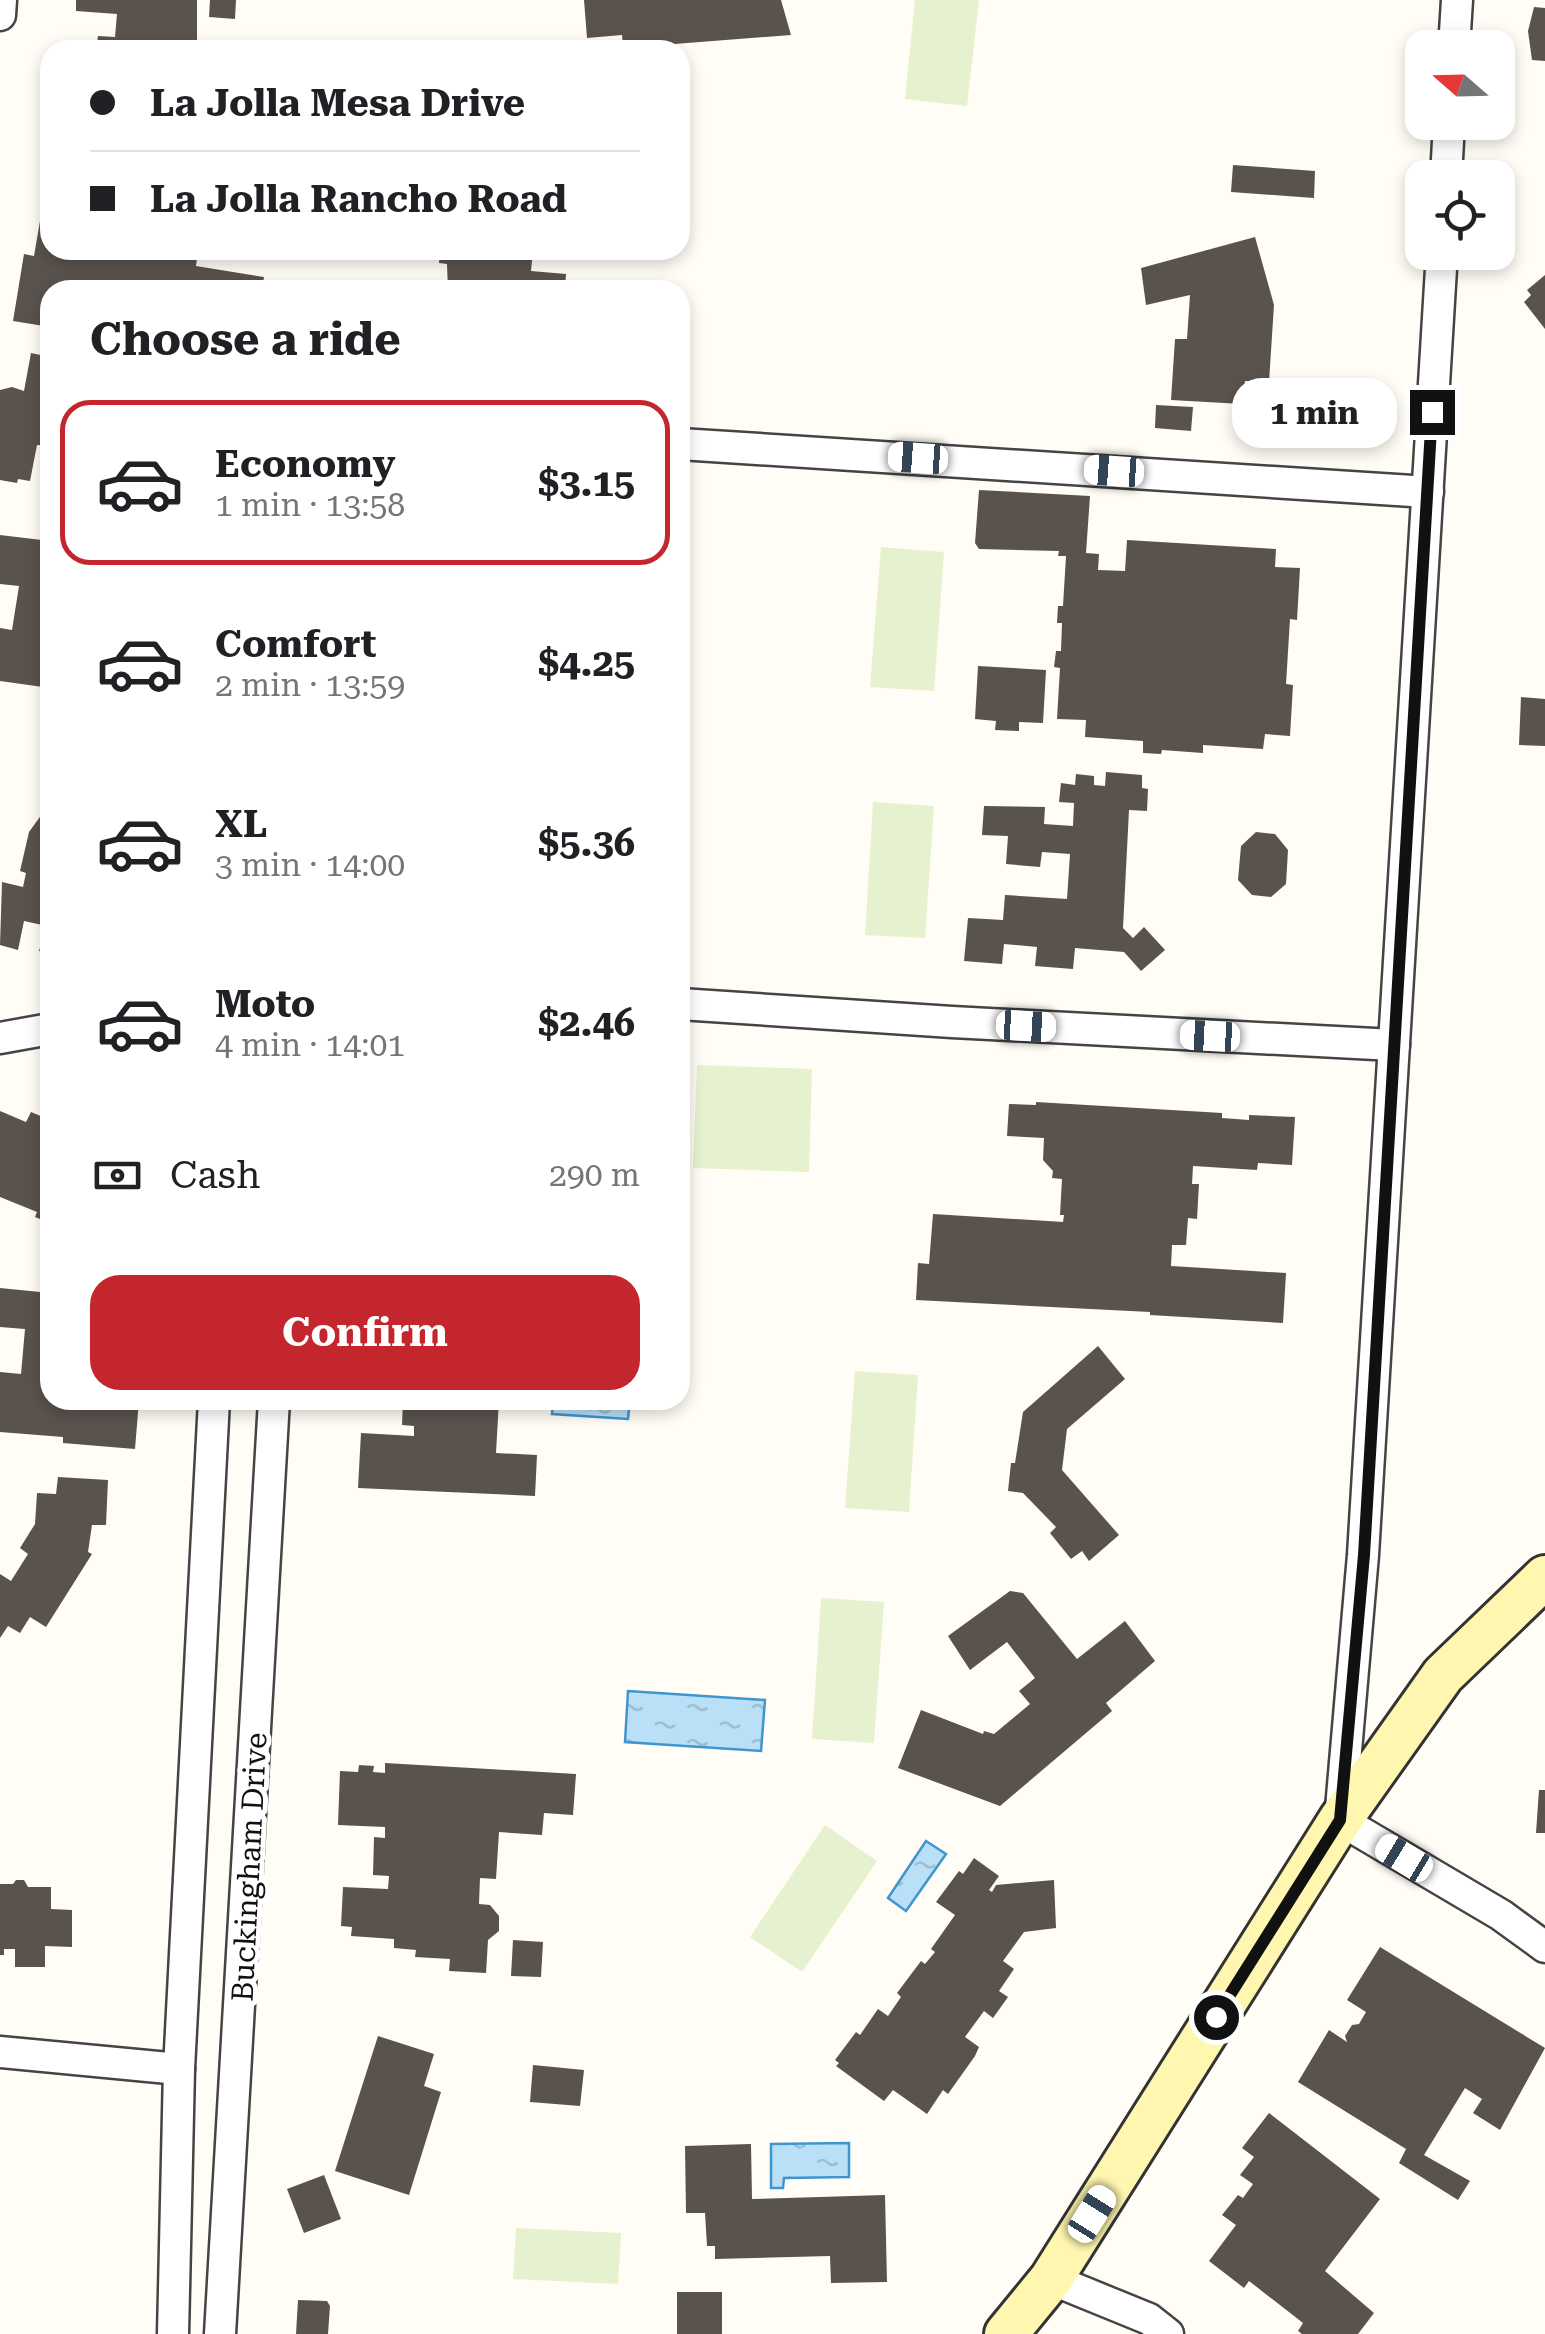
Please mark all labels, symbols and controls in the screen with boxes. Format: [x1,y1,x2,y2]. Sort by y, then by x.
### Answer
north arrow [1405,30,1515,140]
map controls [1405,30,1515,270]
text: La Jolla Mesa Drive [150,81,525,125]
button: locate [1405,160,1515,270]
text: La Jolla Rancho Road [150,177,567,221]
text: Choose a ride [90,313,401,366]
callout: 1 min [1232,377,1397,447]
route end [1410,390,1455,435]
text: 1 min [1270,394,1359,432]
icon: car [95,438,185,528]
car [887,441,949,475]
text: Economy [215,442,395,486]
car [1083,454,1145,488]
text: $3.15 [538,461,635,505]
text: 1 min · 13:58 [215,486,405,524]
icon: car [95,618,185,708]
text: Comfort [215,622,376,666]
text: $4.25 [538,641,635,685]
text: 2 min · 13:59 [215,666,405,704]
icon: car [95,798,185,888]
text: XL [215,802,267,846]
text: $5.36 [538,821,635,865]
text: 3 min · 14:00 [215,846,405,884]
icon: car [95,978,185,1068]
text: Moto [215,982,315,1026]
text: $2.46 [538,1001,635,1045]
car [995,1009,1057,1043]
car [1179,1019,1241,1053]
text: 4 min · 14:01 [215,1026,405,1064]
icon: cash [90,1148,145,1203]
text: Cash [170,1153,260,1197]
text: 290 m [549,1156,640,1194]
button: Confirm [90,1275,640,1390]
street label: Buckingham Drive [224,1732,274,2002]
car [1371,1830,1437,1886]
route start [1194,1995,1239,2040]
car [1063,2181,1121,2247]

